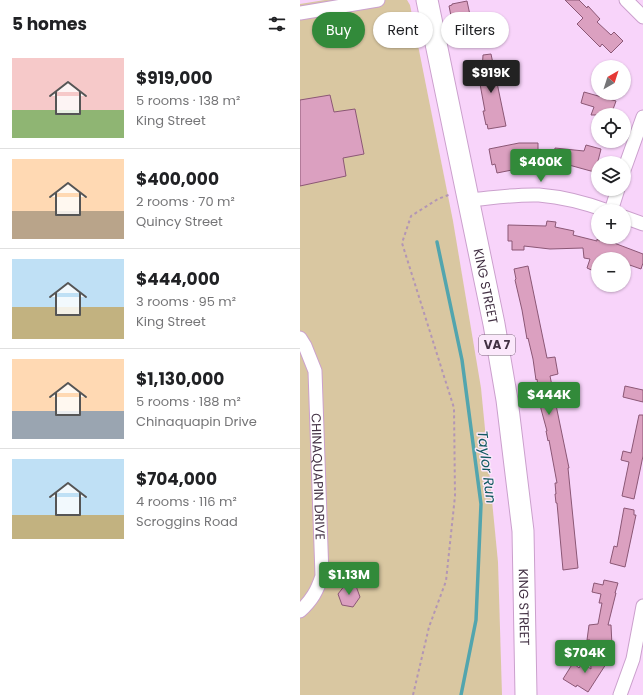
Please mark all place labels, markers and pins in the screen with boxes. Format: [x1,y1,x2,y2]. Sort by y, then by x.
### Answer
pin: $919K [463,60,519,94]
pin: $400K [513,149,569,183]
pin: $444K [521,382,577,416]
pin: $1.13M [316,562,382,596]
pin: $704K [557,640,613,674]

